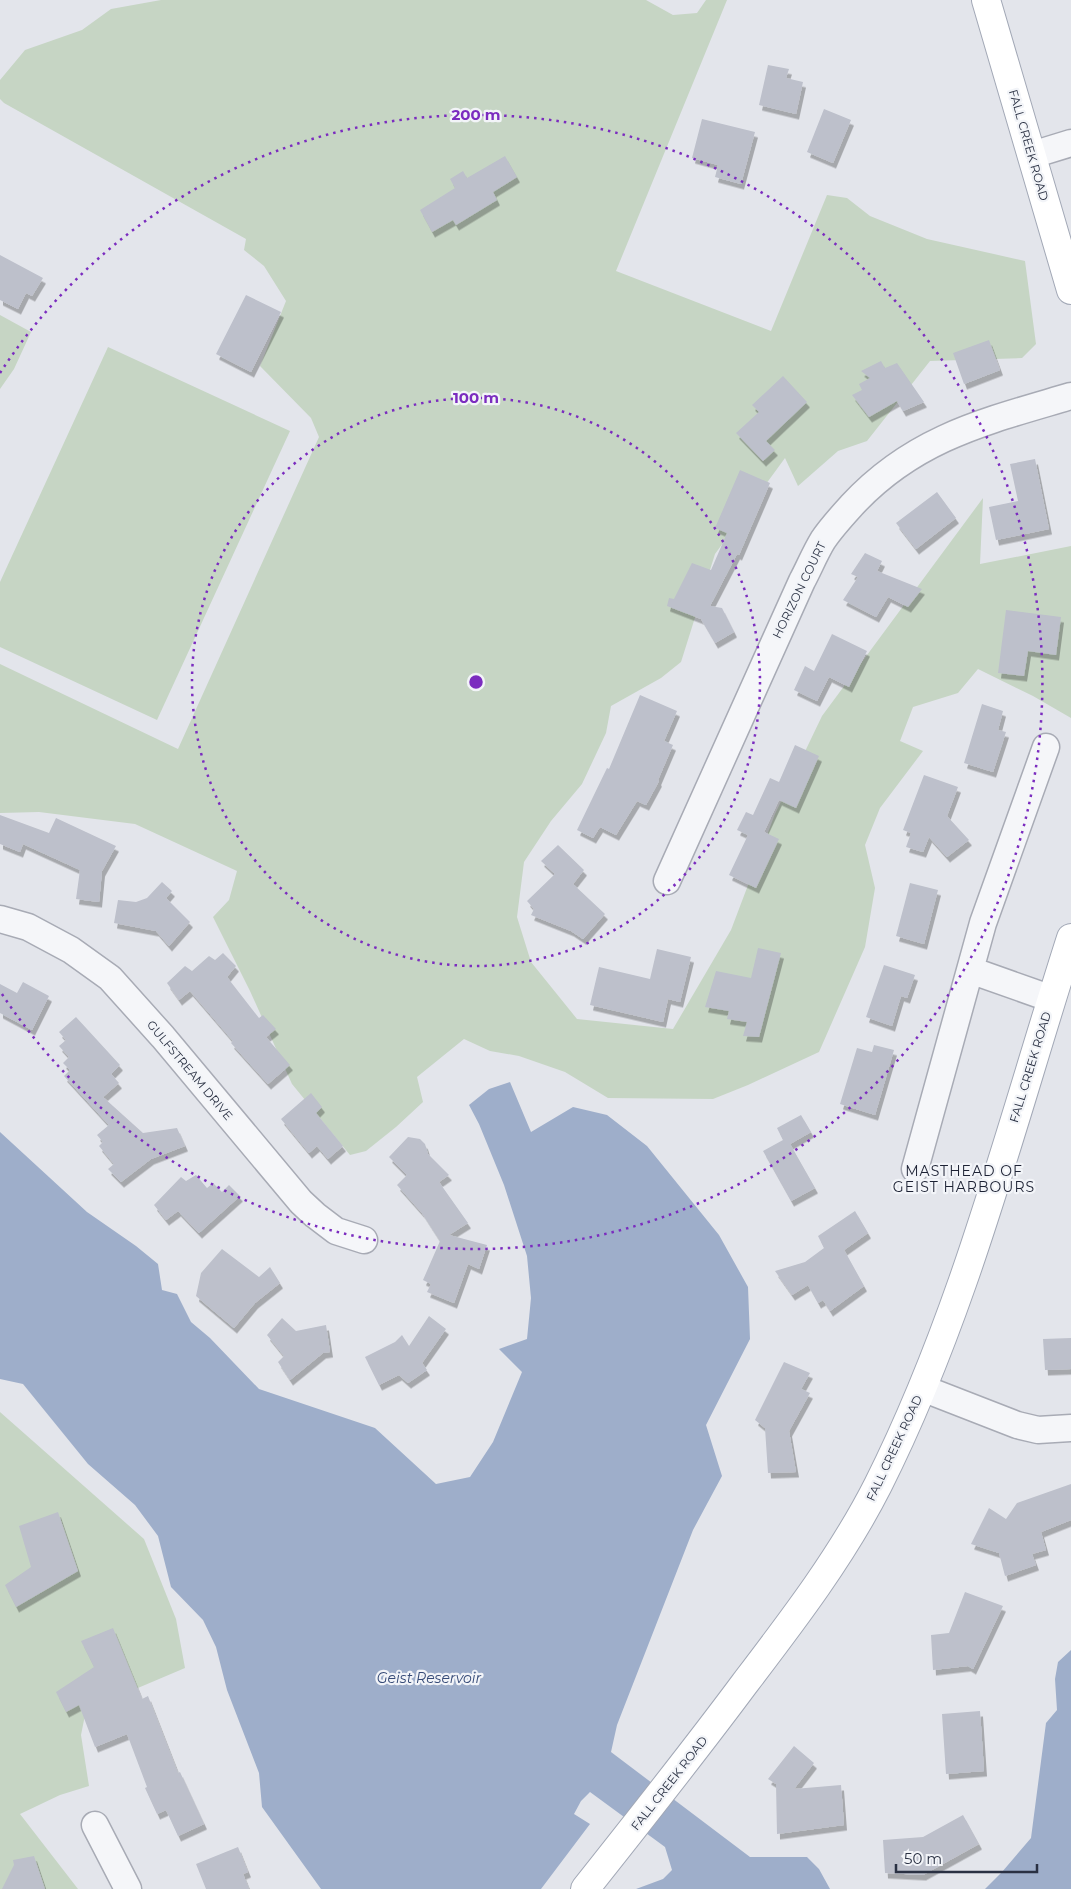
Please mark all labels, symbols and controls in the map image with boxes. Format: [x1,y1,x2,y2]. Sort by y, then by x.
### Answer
street label: FALL CREEK ROAD [1006,88,1052,202]
text: 200 m [451,105,501,124]
text: 100 m [453,388,499,407]
street label: HORIZON COURT [769,539,829,641]
centre of rings [467,673,485,691]
street label: FALL CREEK ROAD [1006,1010,1054,1124]
street label: GULFSTREAM DRIVE [144,1017,236,1123]
district label: MASTHEAD OF GEIST HARBOURS [893,1162,1035,1196]
street label: FALL CREEK ROAD [863,1393,925,1503]
water label: Geist Reservoir [377,1669,482,1687]
street label: FALL CREEK ROAD [628,1733,710,1833]
scale bar [896,1842,1037,1874]
text: 50 m [904,1849,942,1868]

